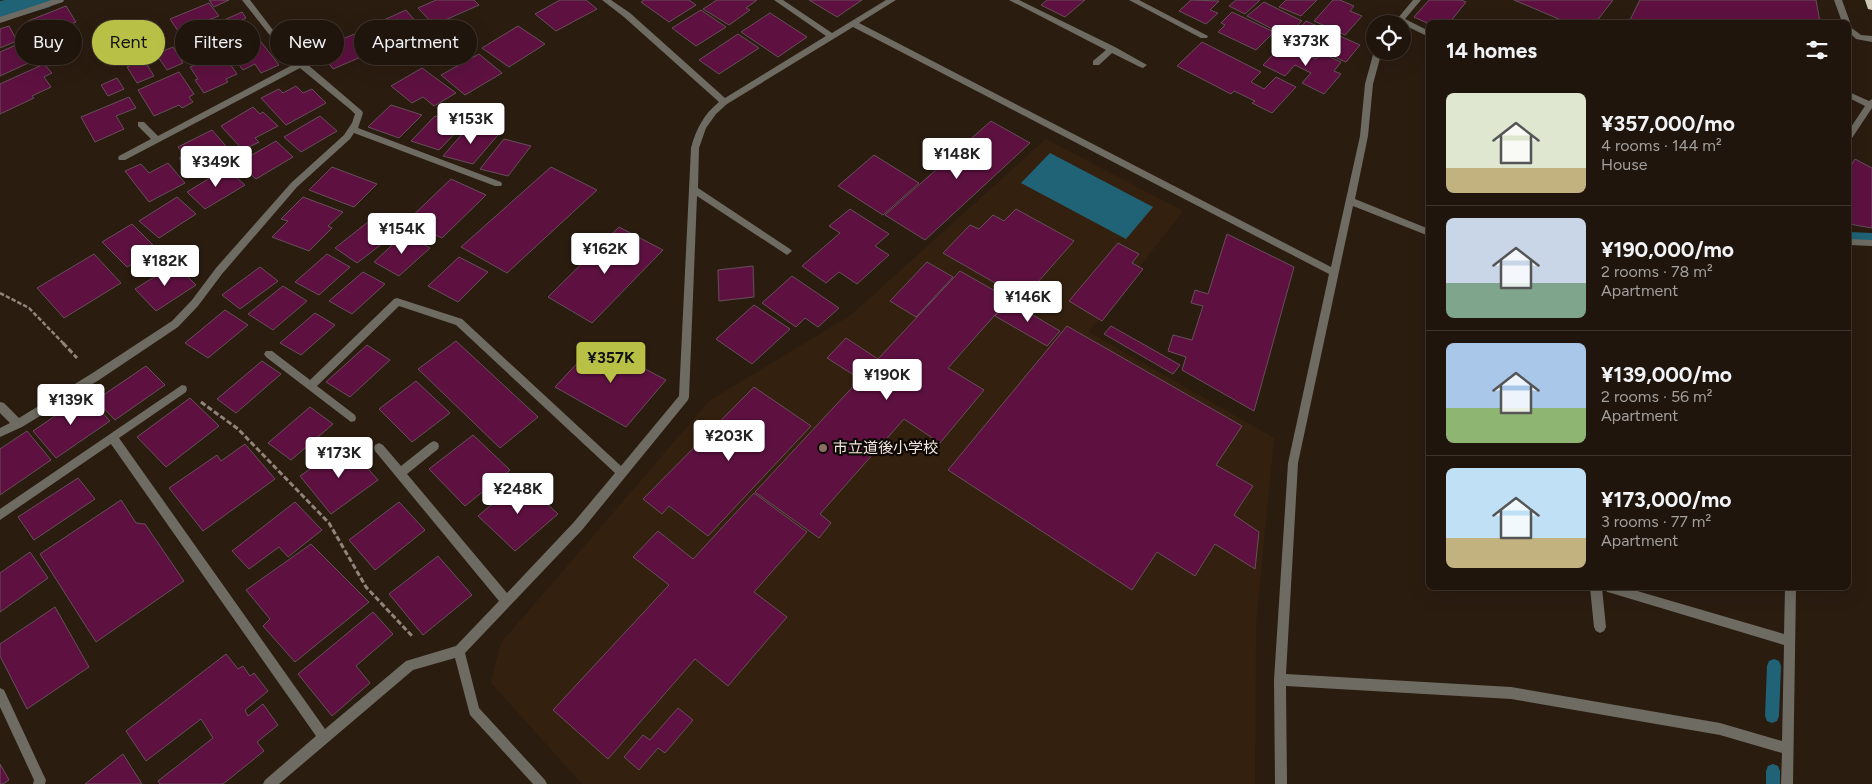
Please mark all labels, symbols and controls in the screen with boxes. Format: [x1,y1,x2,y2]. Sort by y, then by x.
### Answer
map controls [1366,15,1411,60]
button: locate [1366,15,1411,60]
chip: Buy [15,20,82,65]
chip: Rent [92,20,165,65]
chip: Filters [175,20,260,65]
chip: New [270,20,344,65]
chip: Apartment [354,20,477,65]
pin: ¥373K [1271,24,1341,67]
text: ¥373K [1283,31,1329,50]
icon: filters [1803,36,1831,64]
text: 14 homes [1446,38,1537,63]
pin: ¥153K [436,102,506,145]
text: ¥153K [448,109,494,128]
text: ¥357,000/mo [1601,111,1735,136]
icon: home [1486,113,1546,173]
text: 4 rooms · 144 m² [1601,136,1722,155]
pin: ¥148K [922,138,992,180]
text: ¥148K [934,144,980,163]
pin: ¥349K [181,146,251,188]
text: ¥349K [192,152,240,171]
text: House [1601,155,1647,174]
pin: ¥154K [367,212,437,255]
text: ¥154K [379,219,425,238]
pin: ¥162K [570,232,640,275]
text: ¥190,000/mo [1601,237,1734,262]
icon: home [1486,238,1546,298]
text: ¥162K [582,239,628,258]
pin: ¥182K [130,244,200,287]
text: ¥182K [142,251,188,270]
text: 2 rooms · 78 m² [1601,262,1713,281]
pin: ¥146K [993,280,1063,323]
text: Apartment [1601,281,1678,300]
text: ¥146K [1005,287,1051,306]
pin: ¥357K [576,342,646,384]
text: ¥357K [587,348,635,367]
pin: ¥190K [852,358,922,401]
text: ¥139,000/mo [1601,362,1732,387]
icon: home [1486,363,1546,423]
text: ¥190K [864,365,910,384]
pin: ¥139K [36,384,106,426]
text: 2 rooms · 56 m² [1601,387,1713,406]
text: ¥139K [48,390,94,409]
text: Apartment [1601,406,1678,425]
pin: ¥203K [694,420,764,462]
text: ¥203K [705,426,753,445]
pin: ¥173K [304,436,374,479]
place label: 市立道後小学校 [833,439,938,457]
marker: 市立道後小学校 [817,442,829,454]
text: ¥173K [317,443,361,462]
pin: ¥248K [483,472,553,515]
text: ¥248K [493,479,543,498]
text: ¥173,000/mo [1601,487,1732,512]
icon: home [1486,488,1546,548]
text: 3 rooms · 77 m² [1601,512,1711,531]
text: Apartment [1601,531,1678,550]

